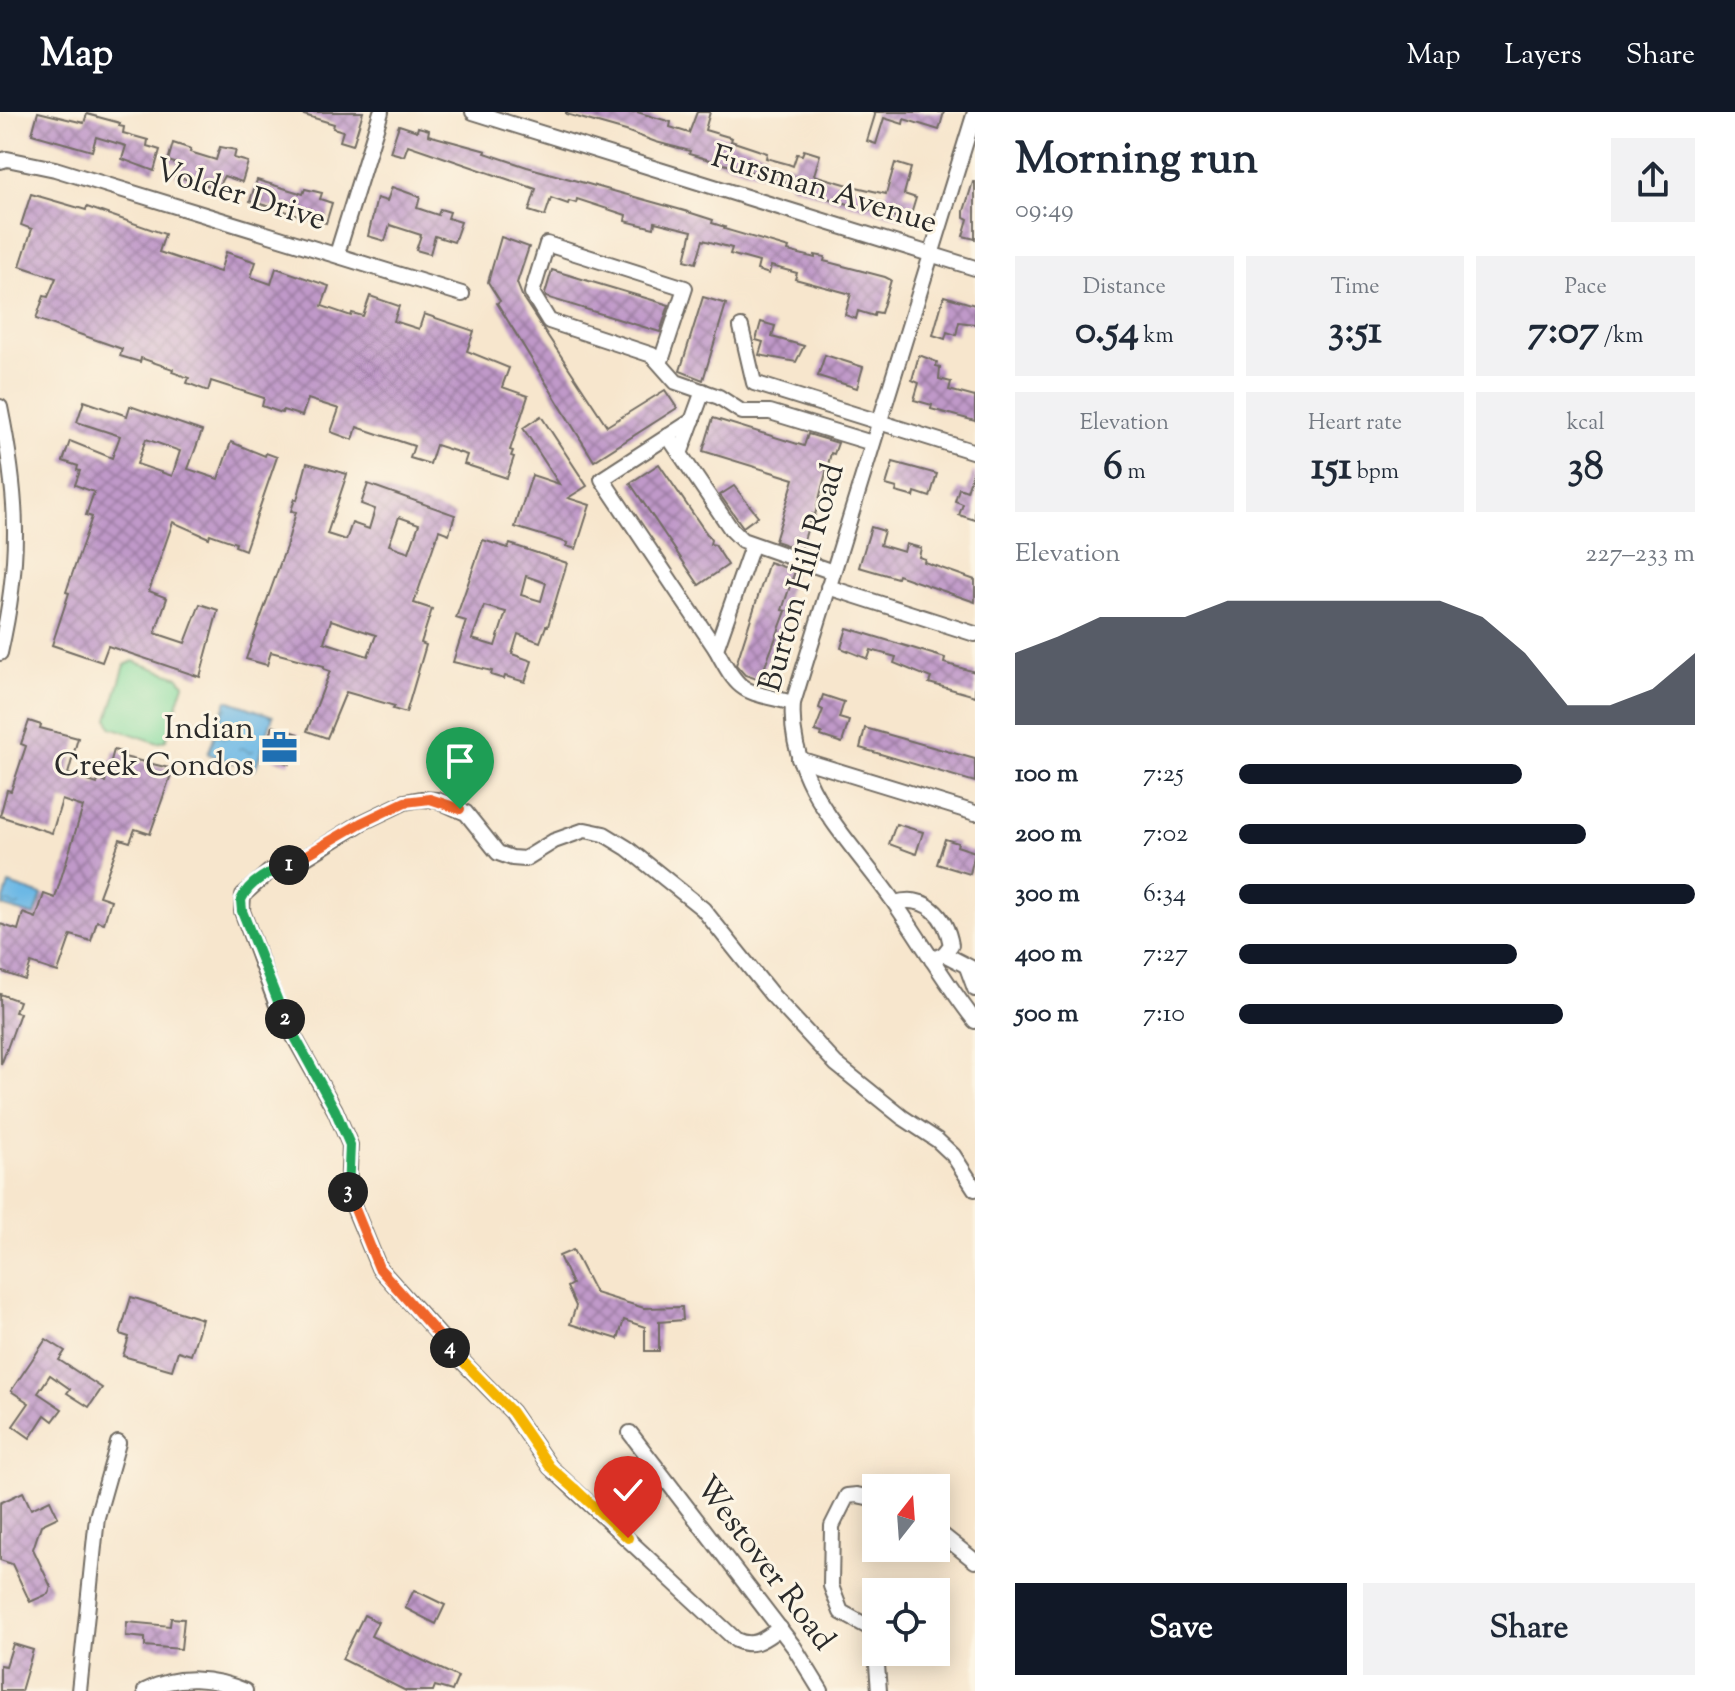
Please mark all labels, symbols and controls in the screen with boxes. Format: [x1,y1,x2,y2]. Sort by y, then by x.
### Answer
text: Map [40,29,113,83]
text: Map [1407,36,1460,76]
text: Layers [1504,36,1582,76]
text: Share [1626,36,1695,76]
text: Morning run [1015,130,1258,193]
street label: Fursman Avenue [705,135,943,247]
button: share [1611,138,1695,222]
street label: Volder Drive [149,148,331,244]
text: 09:49 [1015,192,1074,229]
text: Distance [1083,272,1166,304]
text: Time [1331,272,1379,304]
text: Pace [1565,272,1607,304]
text: 0.54 [1075,304,1139,361]
text: 3:51 [1328,304,1382,361]
text: 7:07 [1528,304,1599,361]
text: km [1139,321,1174,353]
text: /km [1599,321,1644,353]
text: Elevation [1080,408,1169,440]
text: Heart rate [1308,408,1402,440]
text: kcal [1567,408,1605,440]
text: 6 [1103,440,1123,497]
text: 151 [1311,440,1352,497]
text: 38 [1568,440,1604,497]
text: m [1123,457,1146,489]
text: bpm [1352,457,1399,489]
street label: Burton Hill Road [748,458,858,698]
text: Elevation [1015,536,1120,573]
text: 227–233 m [1585,536,1695,573]
place label: Indian Creek Condos [54,707,254,790]
pin [426,727,494,809]
office icon: Indian Creek Condos [261,729,299,767]
icon: arrive [438,739,482,783]
text: 100 m [1015,756,1078,793]
text: 7:25 [1143,756,1184,793]
text: 200 m [1015,816,1082,853]
text: 7:02 [1143,816,1188,853]
pin: 1 [269,845,309,885]
text: 1 [285,849,293,881]
text: 300 m [1015,876,1080,913]
text: 6:34 [1143,876,1186,913]
text: 400 m [1015,936,1082,973]
text: 7:27 [1143,936,1188,973]
text: 500 m [1015,996,1078,1033]
text: 7:10 [1143,996,1185,1033]
pin: 2 [265,999,305,1039]
text: 2 [280,1003,290,1035]
pin: 3 [328,1172,368,1212]
text: 3 [344,1176,352,1208]
pin: 4 [430,1328,470,1368]
text: 4 [444,1332,456,1364]
pin [594,1456,662,1538]
street label: Westover Road [683,1467,845,1661]
icon: check [606,1468,650,1512]
north arrow [862,1474,950,1562]
map controls [862,1474,950,1666]
button: locate [862,1578,950,1666]
button: Save [1015,1583,1347,1675]
button: Share [1363,1583,1695,1675]

